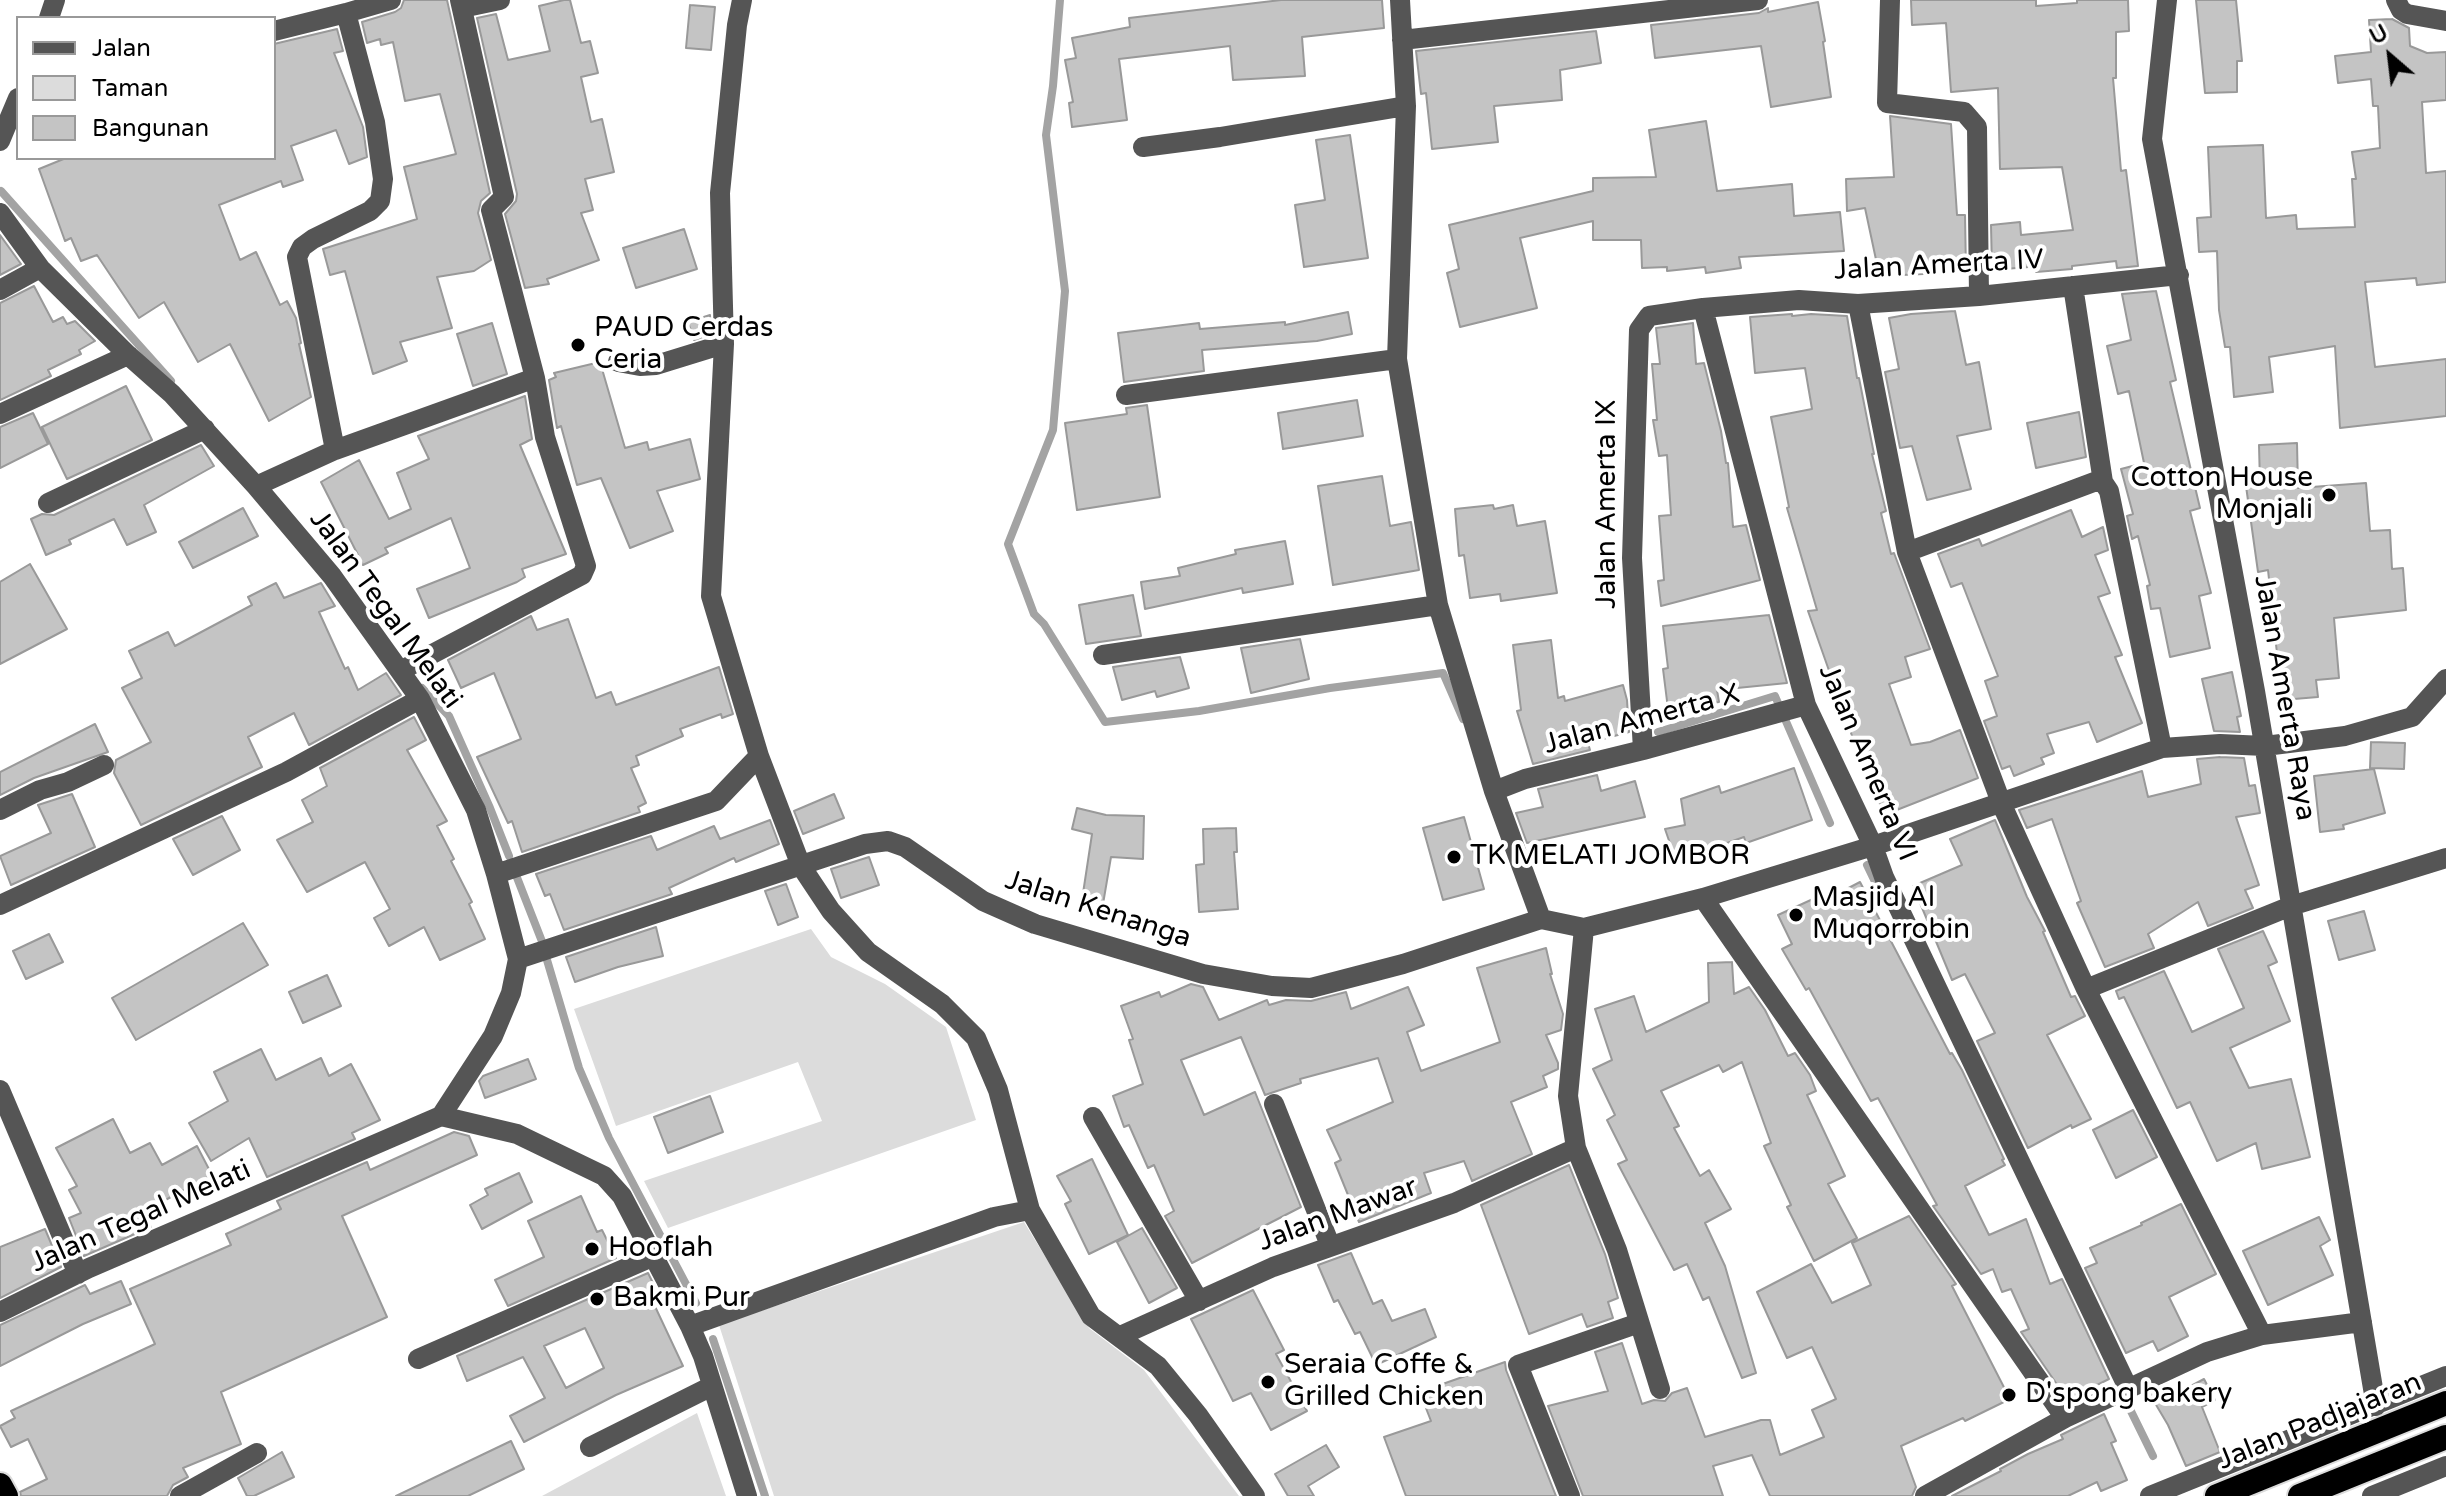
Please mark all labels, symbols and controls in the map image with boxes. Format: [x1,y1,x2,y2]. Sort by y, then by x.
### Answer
legend [16,16,276,160]
north arrow [2350,16,2430,96]
text: U [2365,19,2392,50]
text: Jalan [92,34,151,63]
text: Taman [92,74,168,103]
text: Bangunan [92,114,209,143]
street label: Jalan Amerta IV [1833,244,2045,288]
place label: PAUD Cerdas Ceria [594,312,773,378]
marker: PAUD Cerdas Ceria [569,336,587,354]
street label: Jalan Amerta IX [1591,399,1625,609]
place label: Cotton House Monjali [2130,462,2313,528]
marker: Cotton House Monjali [2320,486,2338,504]
street label: Jalan Tegal Melati [302,504,468,716]
street label: Jalan Amerta Raya [2246,573,2322,823]
street label: Jalan Amerta VI [1811,660,1923,866]
street label: Jalan Amerta X [1540,678,1744,762]
place label: TK MELATI JOMBOR [1470,840,1750,874]
marker: TK MELATI JOMBOR [1445,848,1463,866]
street label: Jalan Kenanga [1001,864,1195,956]
place label: Masjid Al Muqorrobin [1812,882,1970,948]
marker: Masjid Al Muqorrobin [1787,906,1805,924]
street label: Jalan Tegal Melati [26,1153,256,1281]
street label: Jalan Mawar [1254,1171,1422,1259]
place label: Hooflah [608,1232,713,1266]
marker: Hooflah [583,1240,601,1258]
place label: Bakmi Pur [613,1282,750,1316]
marker: Bakmi Pur [588,1290,606,1308]
place label: Seraia Coffe & Grilled Chicken [1284,1349,1484,1415]
street label: Jalan Padjajaran [2213,1366,2427,1478]
marker: Seraia Coffe & Grilled Chicken [1259,1373,1277,1391]
place label: D'spong bakery [2025,1378,2232,1412]
marker: D'spong bakery [2000,1386,2018,1404]

